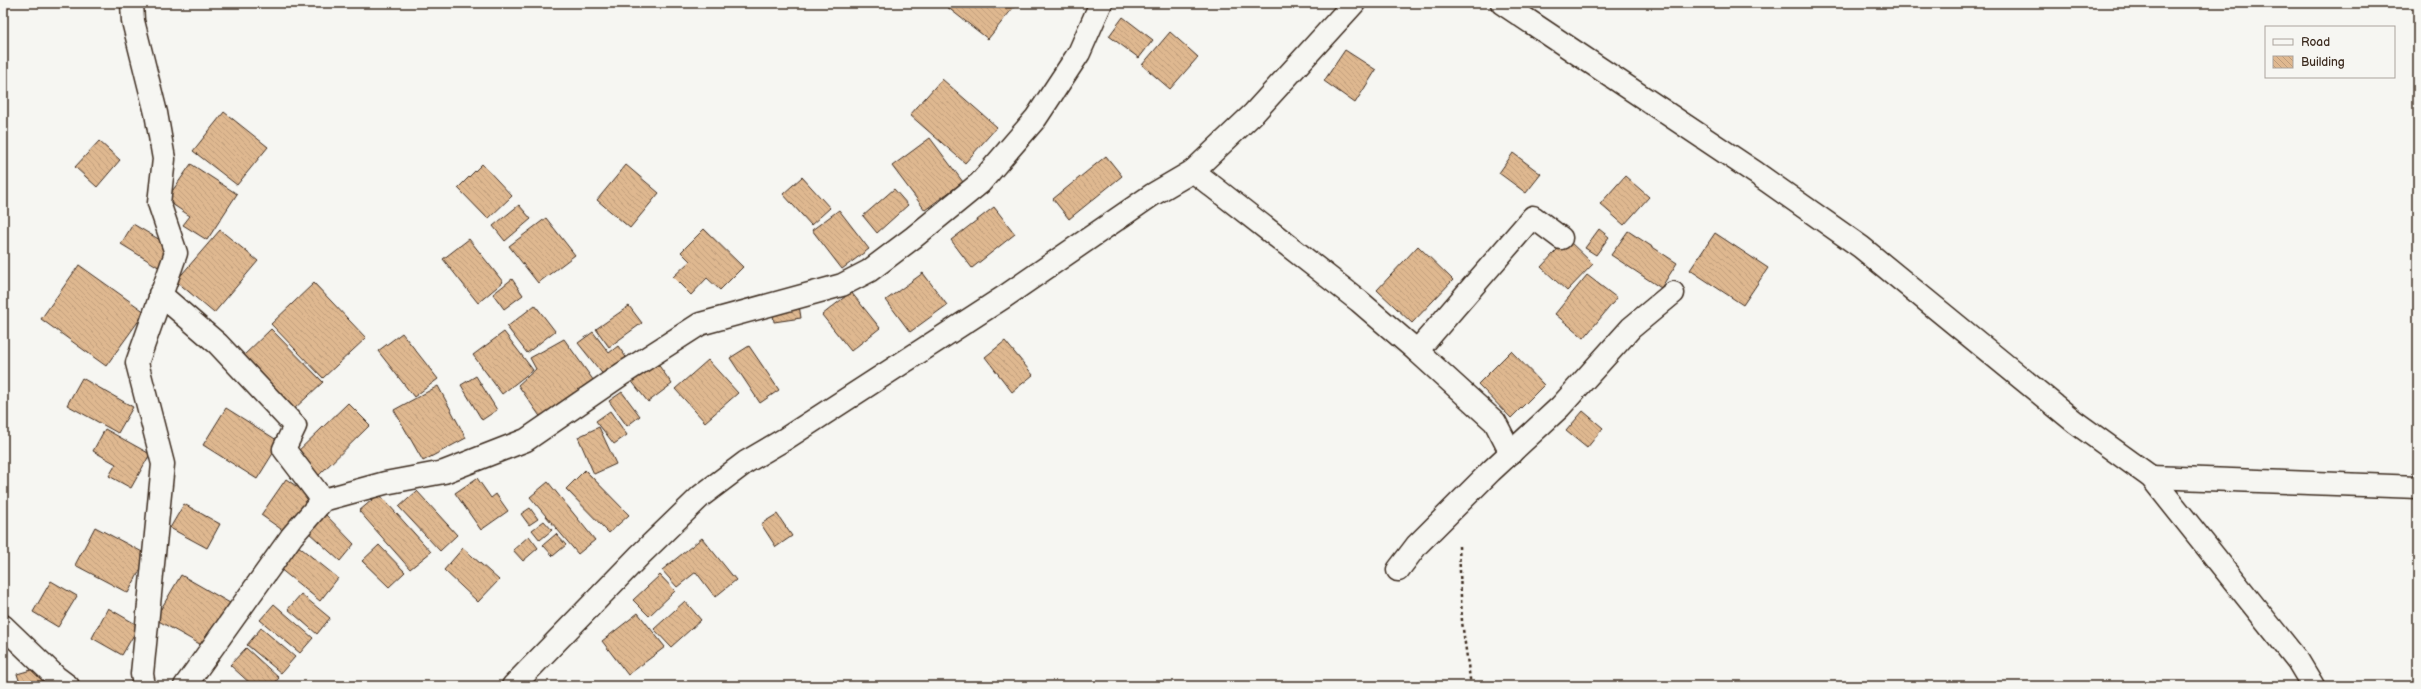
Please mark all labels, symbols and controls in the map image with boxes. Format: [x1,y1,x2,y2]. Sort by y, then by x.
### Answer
legend [2265,26,2395,78]
text: Road [2301,35,2330,50]
text: Building [2301,55,2345,70]

